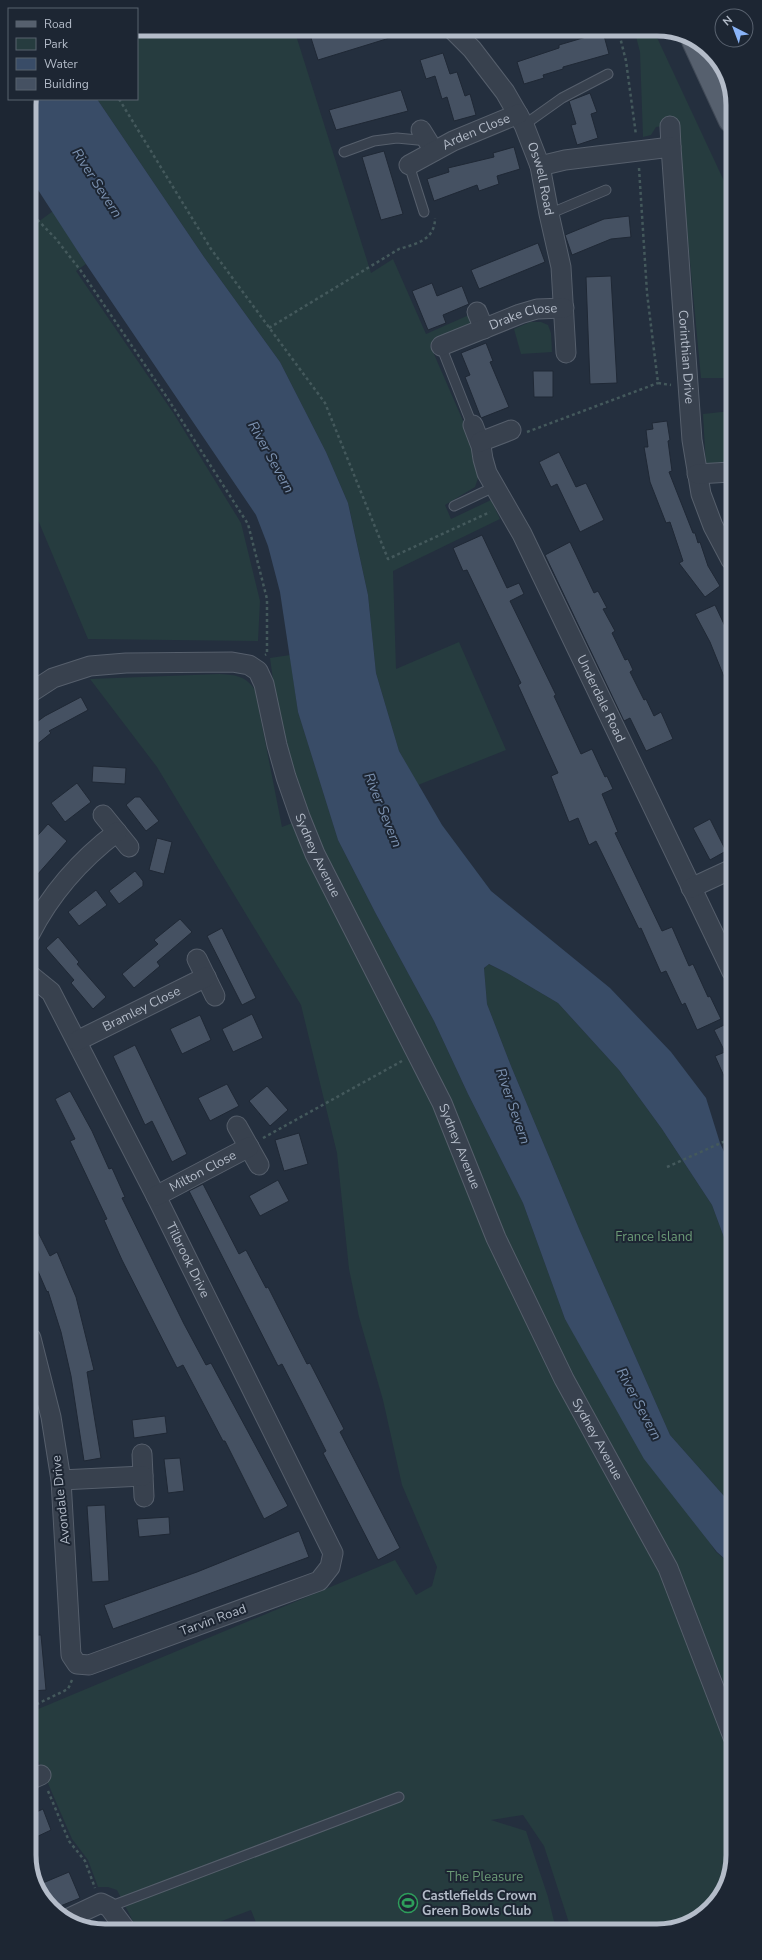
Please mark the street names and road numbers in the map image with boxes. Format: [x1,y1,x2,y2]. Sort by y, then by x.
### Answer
street label: Arden Close [439,109,513,154]
street label: Oswell Road [522,139,558,217]
street label: Drake Close [486,299,558,335]
street label: Corinthian Drive [674,309,698,405]
street label: Underdale Road [572,652,629,745]
street label: Sydney Avenue [290,811,345,900]
street label: Bramley Close [99,982,184,1036]
street label: Sydney Avenue [434,1101,485,1192]
street label: Milton Close [166,1146,240,1196]
street label: Tilbrook Drive [161,1219,214,1301]
street label: Sydney Avenue [567,1395,627,1483]
street label: Avondale Drive [47,1454,75,1546]
street label: Tarvin Road [177,1600,249,1640]

